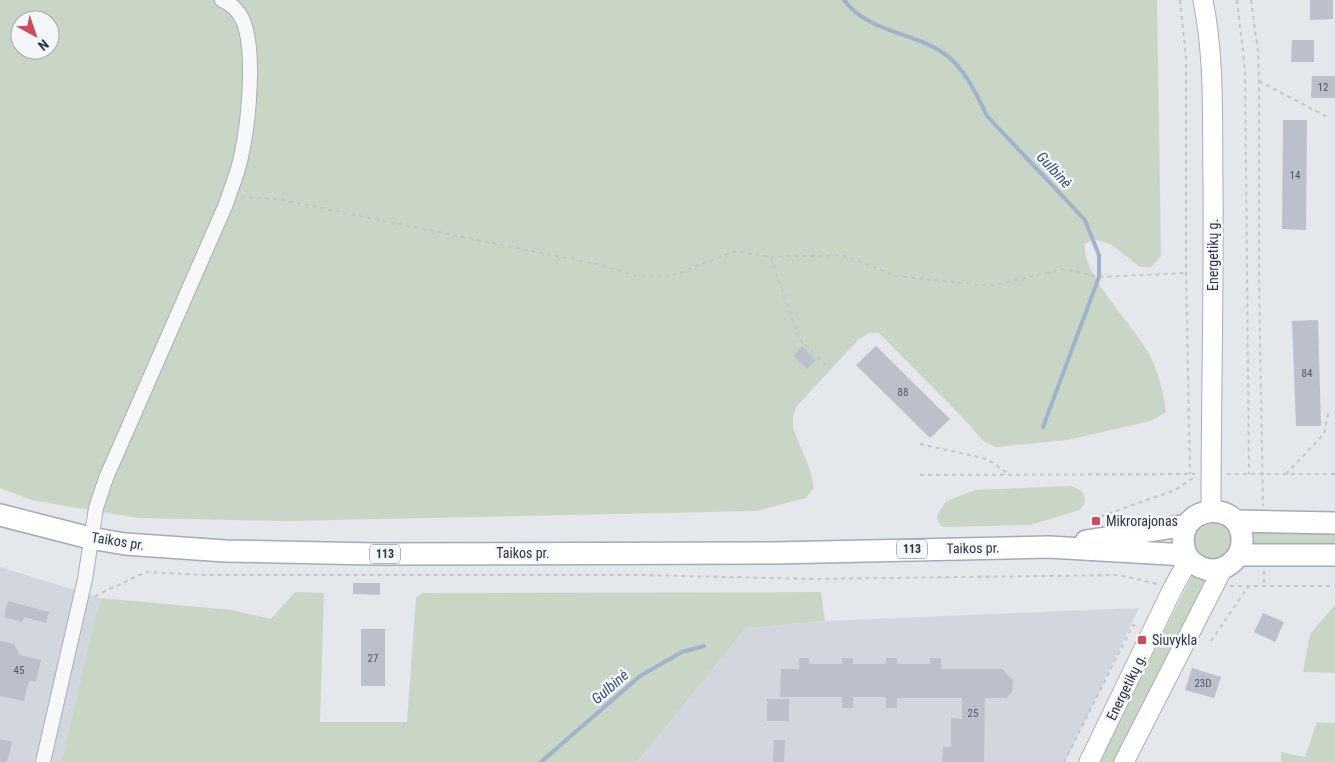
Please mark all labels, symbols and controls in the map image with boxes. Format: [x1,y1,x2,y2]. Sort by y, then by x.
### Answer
north arrow [10,10,60,60]
text: N [35,36,52,54]
house number: 12 [1318,81,1328,94]
water label: Gulbinė [1033,148,1075,192]
house number: 14 [1290,169,1301,182]
street label: Energetikų g. [1205,219,1221,291]
house number: 84 [1302,367,1313,380]
house number: 88 [898,386,908,399]
place label: Mikrorajonas [1106,513,1178,529]
marker: Mikrorajonas [1090,515,1102,527]
street label: Taikos pr. [90,529,146,553]
road number: 113 [897,540,927,558]
street label: Taikos pr. [946,540,1000,556]
road number: 113 [370,544,400,564]
street label: Taikos pr. [496,545,550,561]
place label: Siuvykla [1152,632,1197,648]
marker: Siuvykla [1136,634,1148,646]
street label: Energetikų g. [1103,651,1149,723]
house number: 27 [368,652,378,665]
house number: 45 [14,664,24,677]
water label: Gulbinė [588,666,632,708]
house number: 23D [1194,677,1212,690]
house number: 25 [968,707,978,720]

